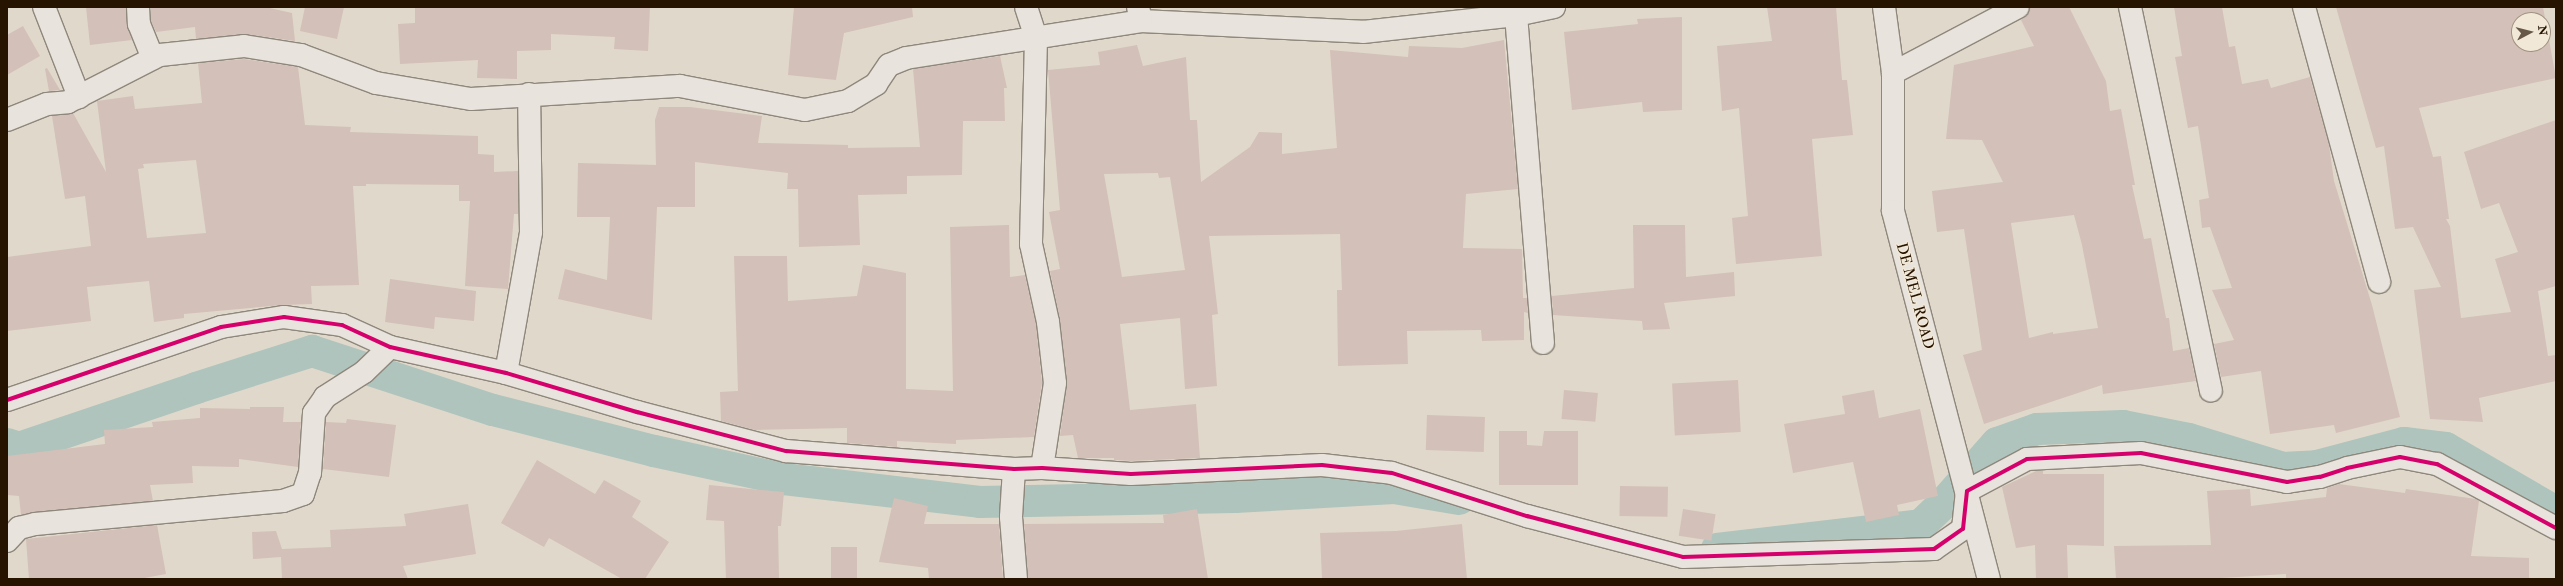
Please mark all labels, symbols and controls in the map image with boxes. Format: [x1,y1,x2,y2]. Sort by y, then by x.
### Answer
north arrow [2511,12,2551,52]
text: N [2535,25,2549,36]
street label: DE MEL ROAD [1892,241,1938,351]

